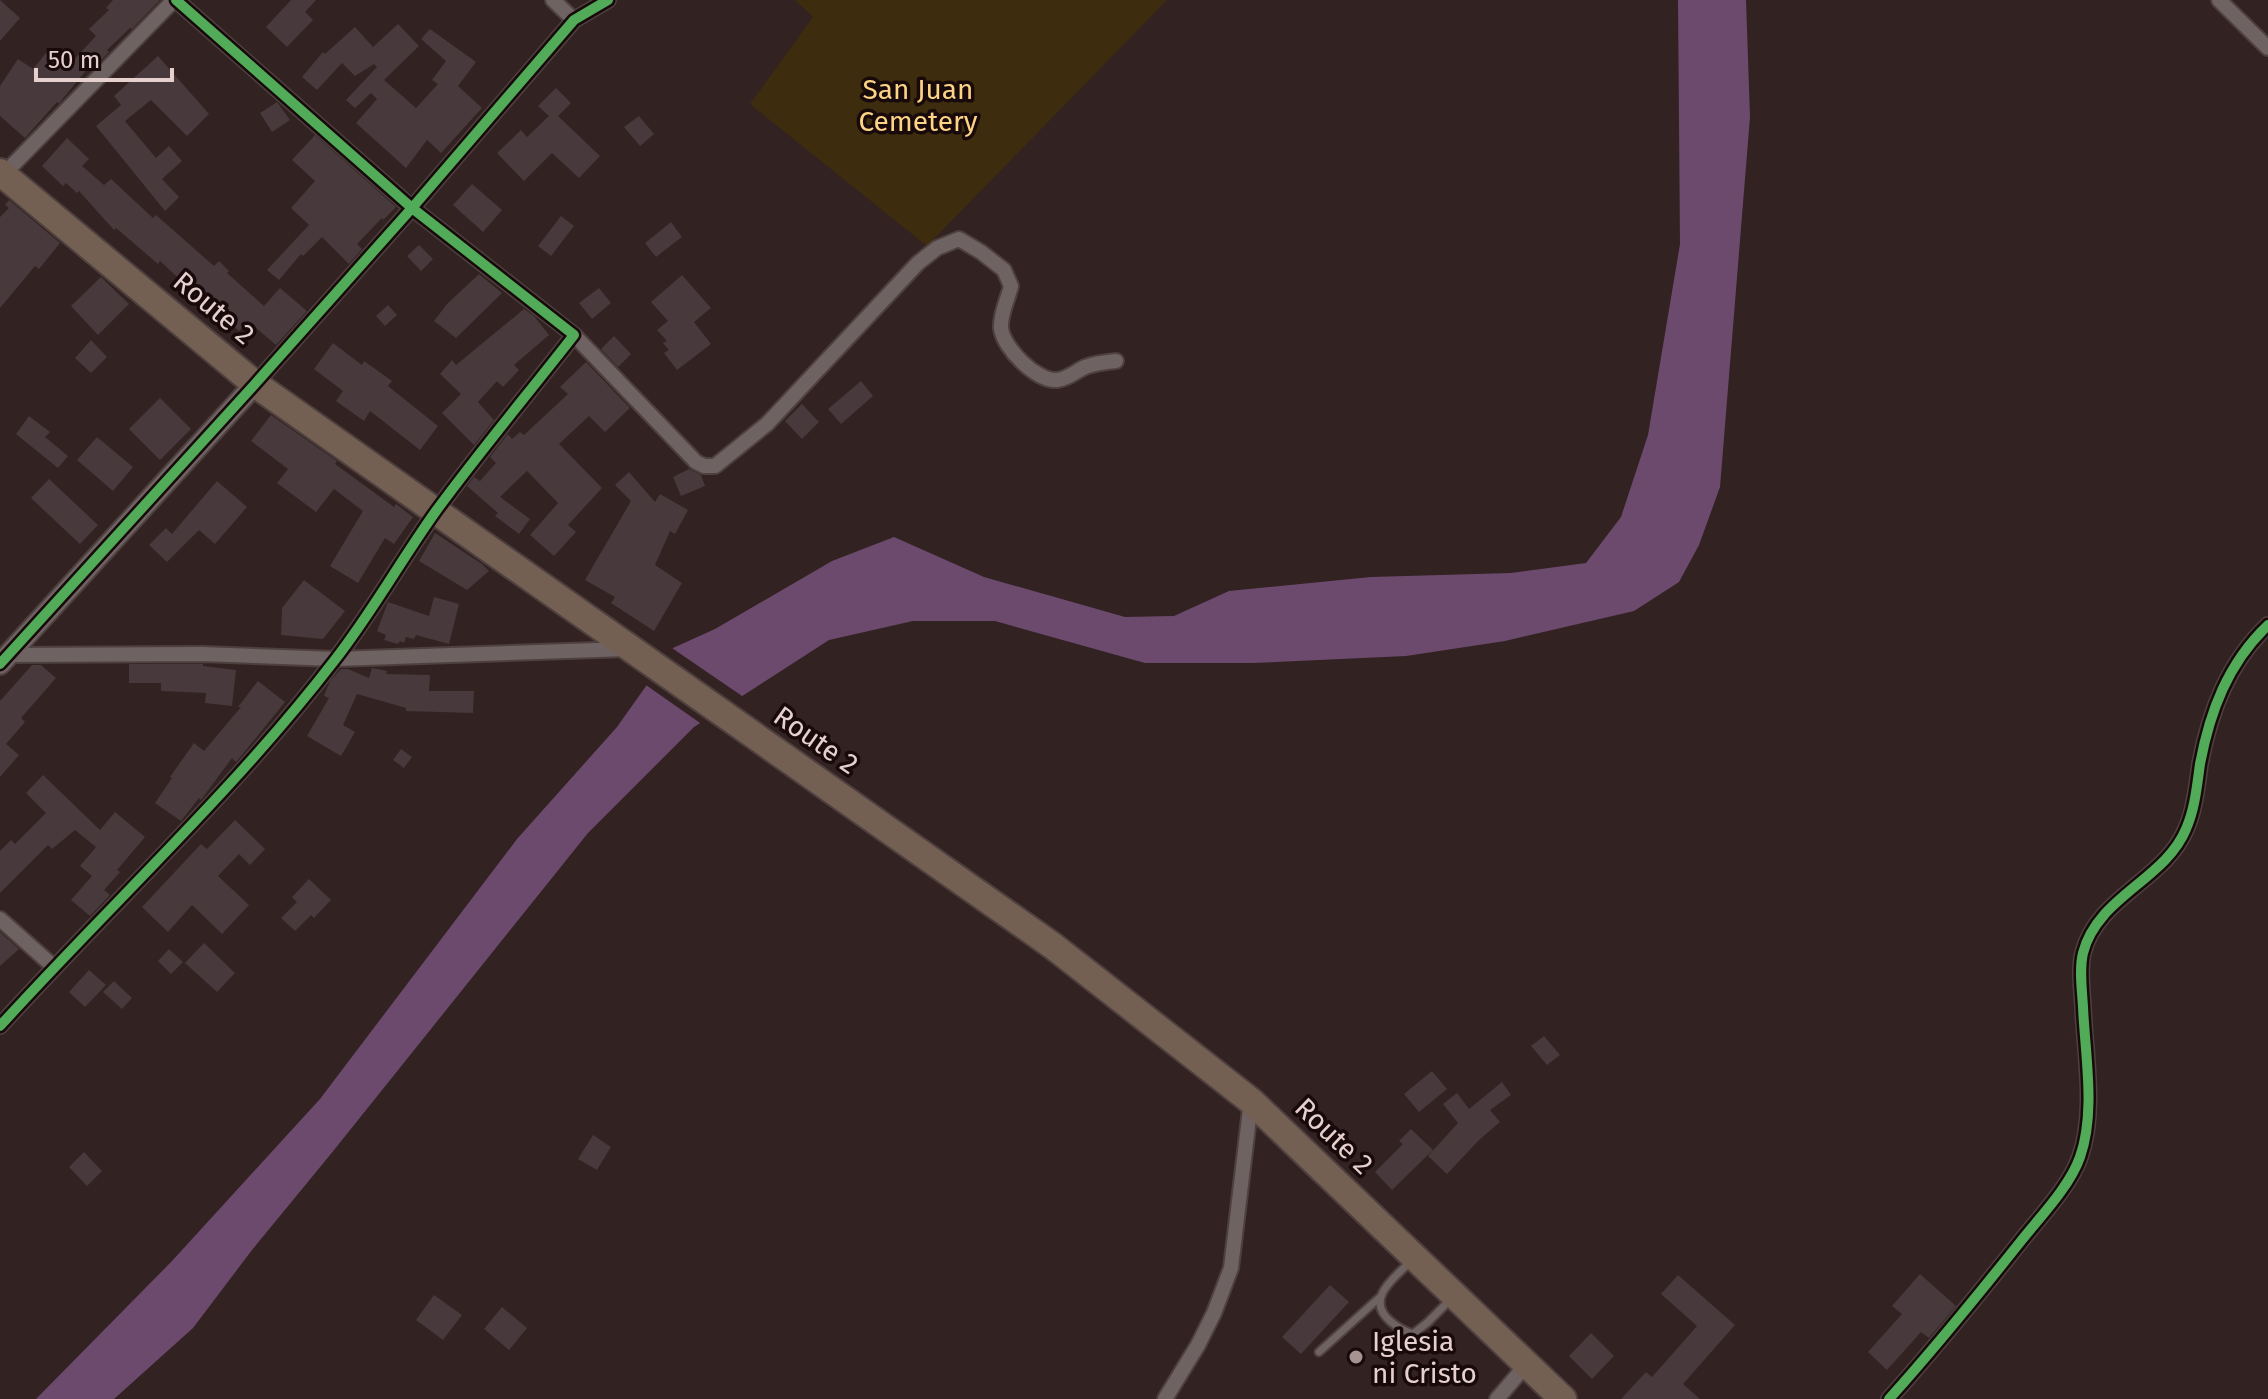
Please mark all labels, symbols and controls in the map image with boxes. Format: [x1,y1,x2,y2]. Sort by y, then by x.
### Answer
scale bar [36,32,172,82]
text: 50 m [48,46,100,74]
park label: San Juan Cemetery [858,73,978,138]
street label: Route 2 [167,265,261,351]
street label: Route 2 [767,699,865,781]
street label: Route 2 [1288,1091,1380,1181]
place label: Iglesia ni Cristo [1372,1325,1477,1390]
marker: Iglesia ni Cristo [1347,1348,1365,1366]

